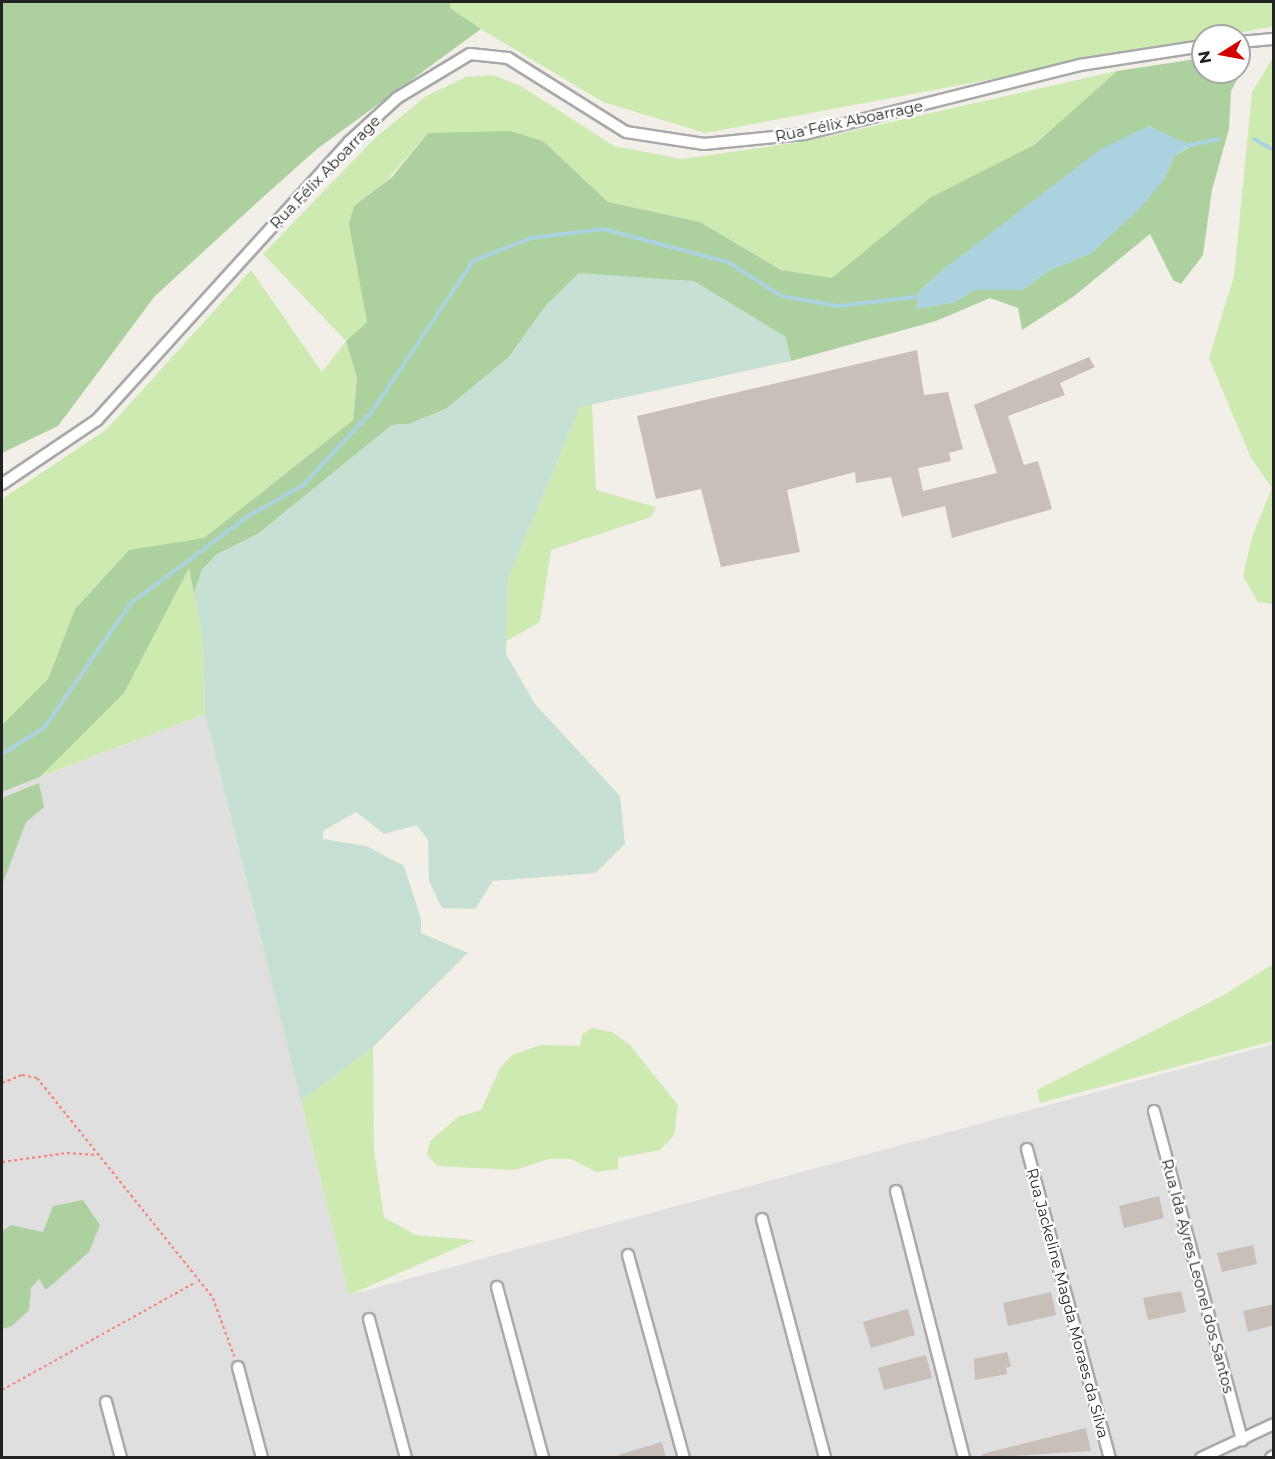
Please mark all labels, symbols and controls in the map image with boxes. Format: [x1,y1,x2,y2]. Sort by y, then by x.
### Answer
north arrow [1191,24,1251,84]
text: N [1194,49,1215,65]
street label: Rua Félix Aboarrage [773,97,925,145]
street label: Rua Félix Aboarrage [266,112,384,232]
street label: Rua Ida Ayres Leonel dos Santos [1158,1157,1238,1395]
street label: Rua Jackeline Magda Moraes da Silva [1023,1166,1113,1440]

